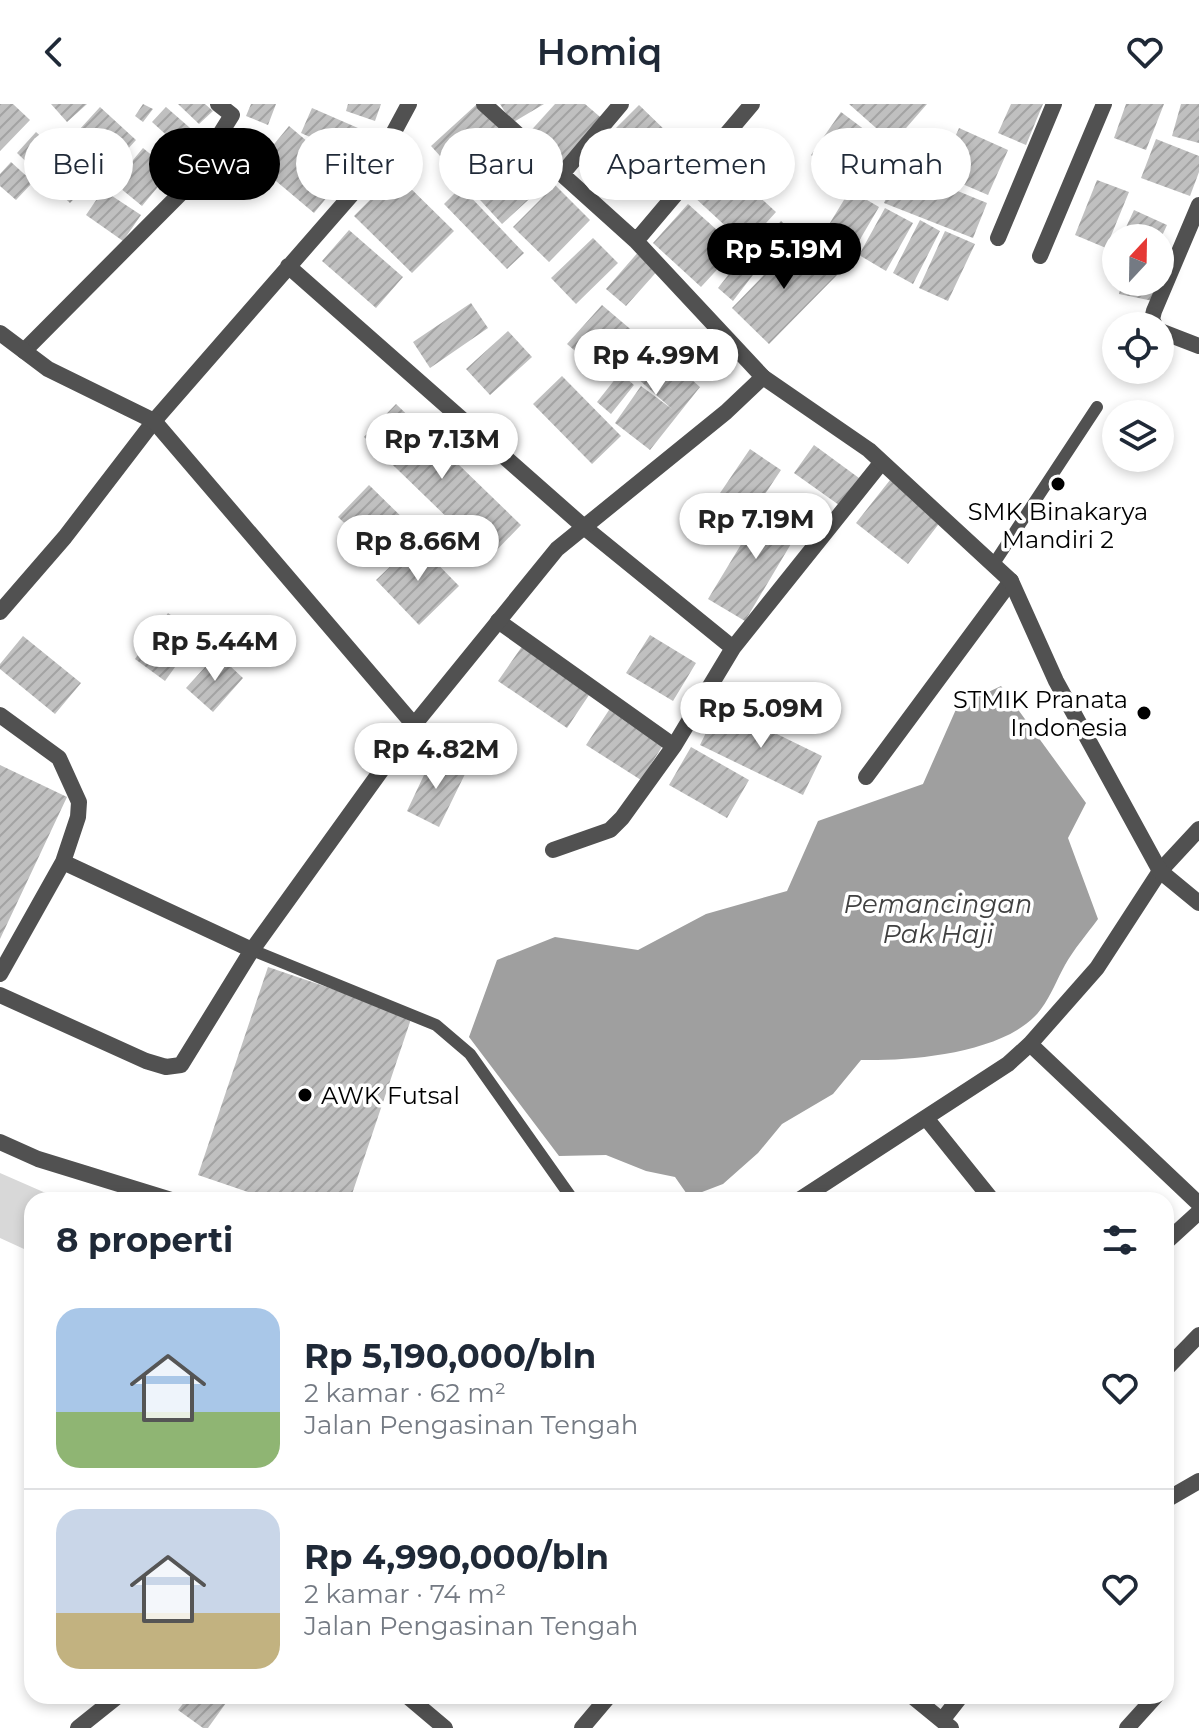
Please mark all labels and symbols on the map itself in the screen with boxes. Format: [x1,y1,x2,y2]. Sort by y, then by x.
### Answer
pin: Rp 5.19M [701,223,867,291]
north arrow [1102,224,1174,296]
pin: Rp 4.99M [573,329,739,397]
pin: Rp 7.13M [359,413,525,481]
marker: SMK Binakarya Mandiri 2 [1049,475,1067,493]
pin: Rp 7.19M [673,493,839,561]
place label: SMK Binakarya Mandiri 2 [968,497,1148,554]
pin: Rp 8.66M [335,515,501,583]
pin: Rp 5.44M [132,615,298,683]
pin: Rp 5.09M [678,682,844,750]
place label: STMIK Pranata Indonesia [953,685,1128,742]
marker: STMIK Pranata Indonesia [1135,704,1153,722]
pin: Rp 4.82M [353,723,519,791]
water label: Pemancingan Pak Haji [844,888,1032,950]
place label: AWK Futsal [321,1081,460,1110]
marker: AWK Futsal [296,1086,314,1104]

